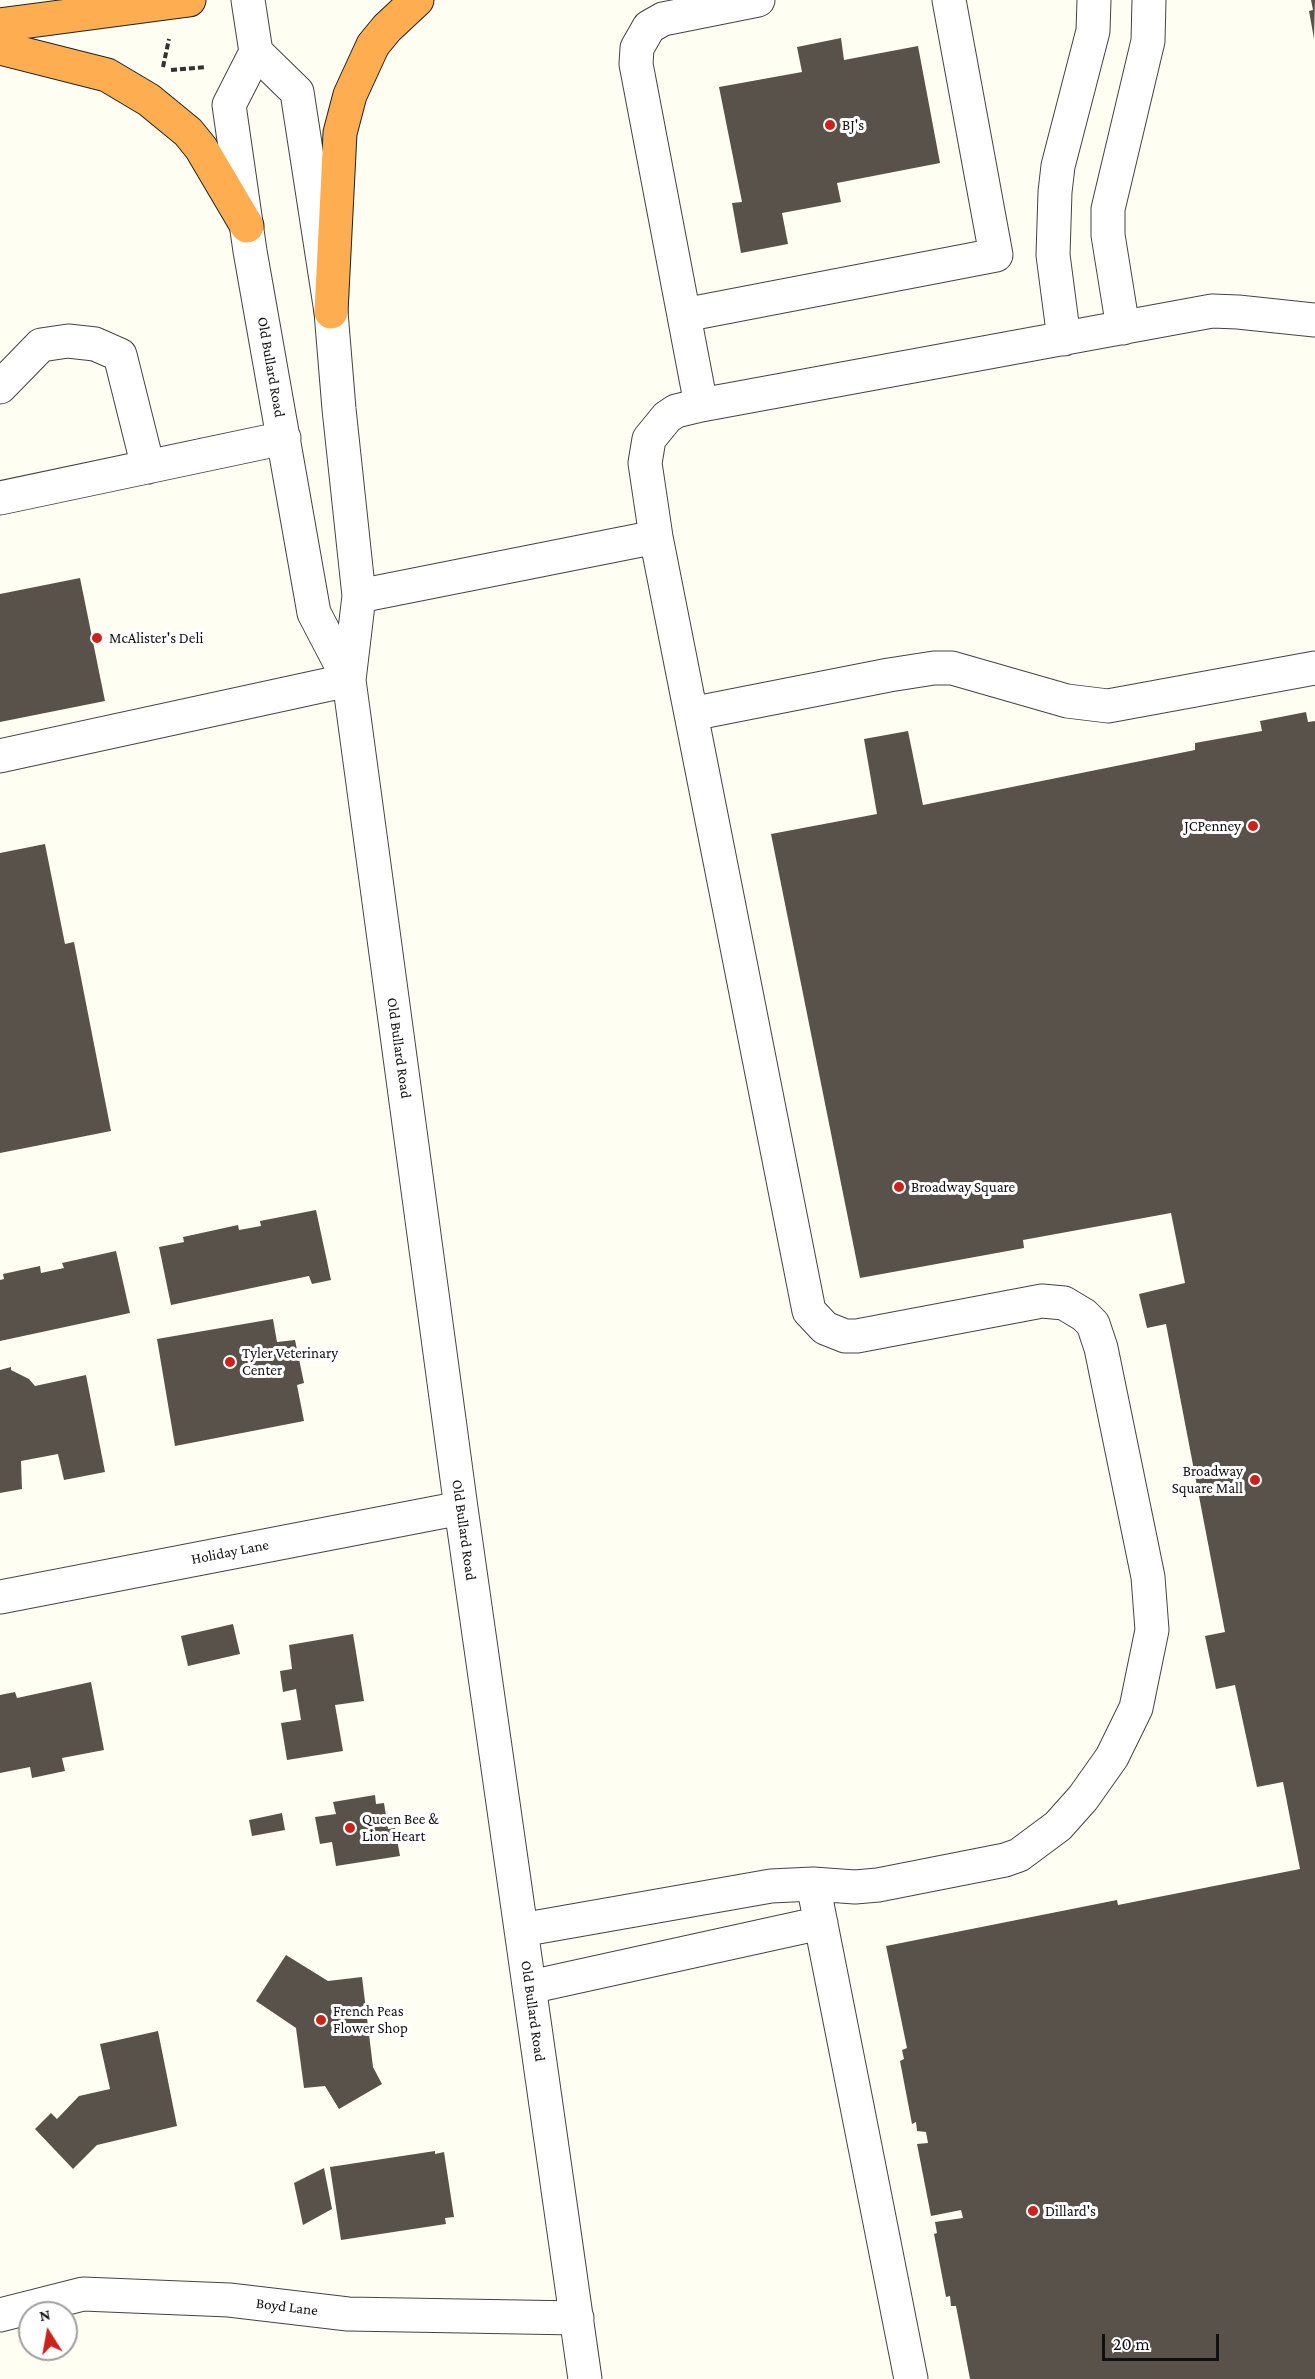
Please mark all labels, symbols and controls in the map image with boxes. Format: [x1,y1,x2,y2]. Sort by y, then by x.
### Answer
place label: BJ's [842,116,864,134]
marker: BJ's [823,118,837,132]
street label: Old Bullard Road [253,315,289,419]
place label: McAlister's Deli [109,629,203,647]
marker: McAlister's Deli [90,631,104,645]
place label: JCPenney [1184,817,1241,835]
marker: JCPenney [1246,819,1260,833]
street label: Old Bullard Road [383,996,415,1100]
place label: Broadway Square [911,1178,1015,1196]
marker: Broadway Square [892,1180,906,1194]
place label: Tyler Veterinary Center [242,1344,338,1379]
marker: Tyler Veterinary Center [223,1355,237,1369]
place label: Broadway Square Mall [1172,1462,1243,1497]
marker: Broadway Square Mall [1248,1473,1262,1487]
street label: Old Bullard Road [448,1478,480,1582]
street label: Holiday Lane [190,1536,270,1568]
place label: Queen Bee & Lion Heart [362,1810,439,1845]
marker: Queen Bee & Lion Heart [343,1821,357,1835]
street label: Old Bullard Road [517,1959,549,2063]
place label: French Peas Flower Shop [333,2002,408,2037]
marker: French Peas Flower Shop [314,2013,328,2027]
place label: Dillard's [1045,2202,1096,2220]
marker: Dillard's [1026,2204,1040,2218]
street label: Boyd Lane [255,2294,319,2320]
north arrow [18,2301,78,2361]
text: N [38,2305,52,2324]
scale bar [1105,2322,1222,2360]
text: 20 m [1113,2334,1150,2354]

